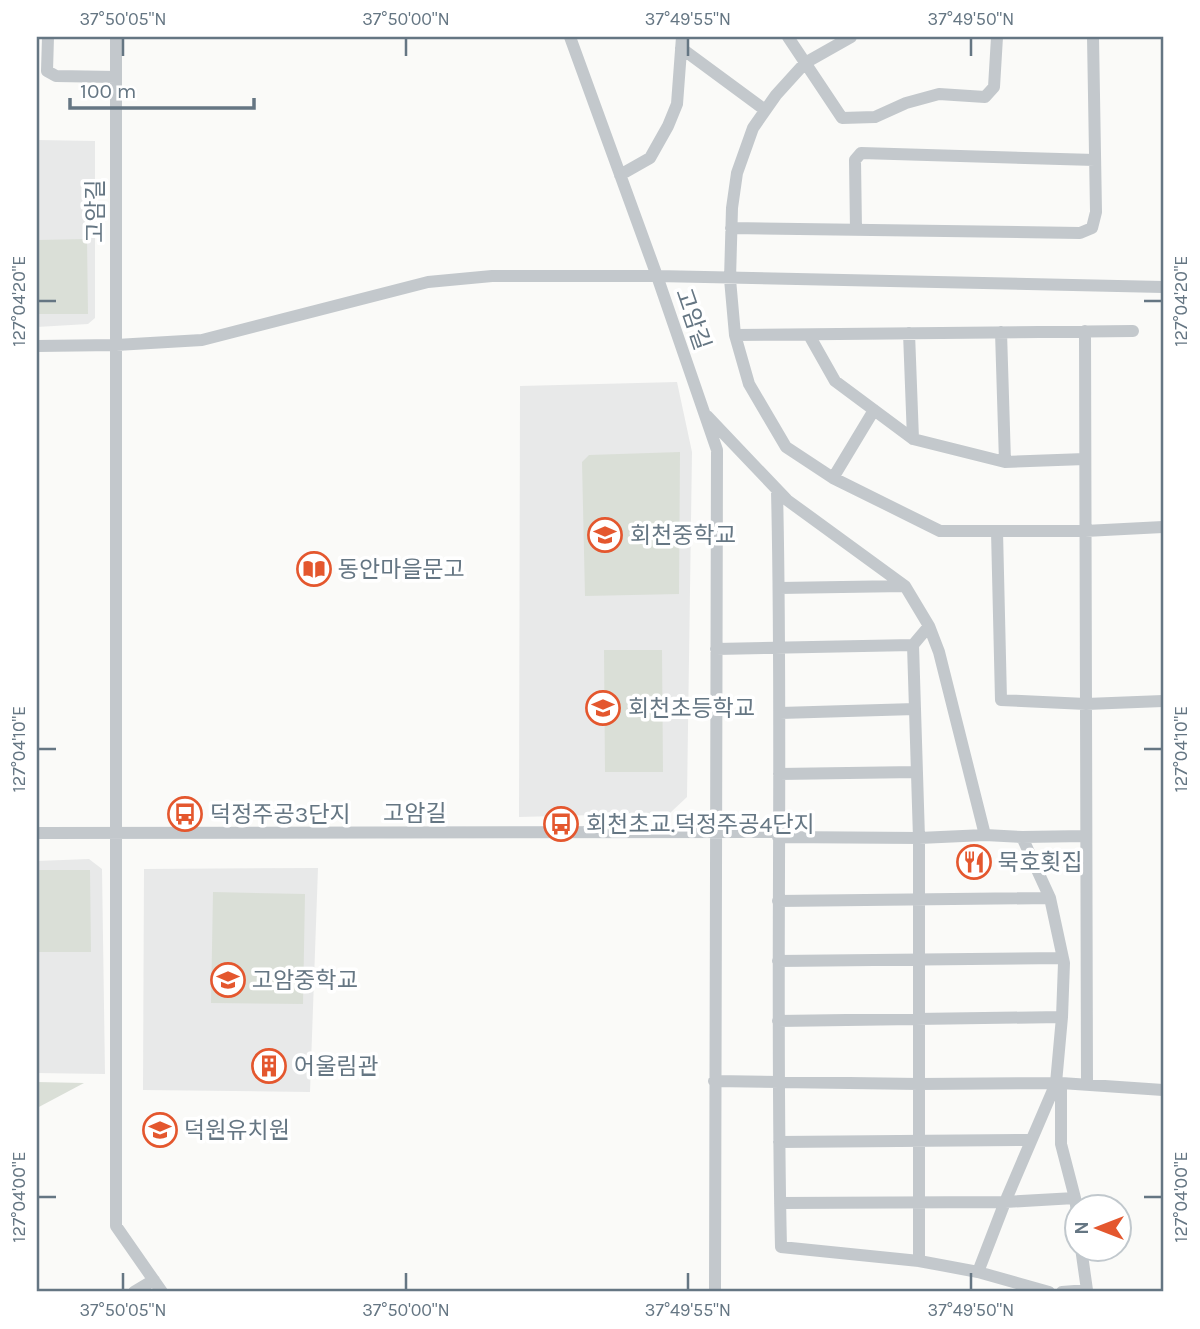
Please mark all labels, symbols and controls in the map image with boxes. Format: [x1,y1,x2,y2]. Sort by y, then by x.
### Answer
text: 37°50'05"N [79,8,167,30]
text: 37°50'00"N [362,8,450,30]
text: 37°49'55"N [645,8,731,30]
text: 37°49'50"N [928,8,1014,30]
scale bar [70,66,254,110]
text: 100 m [80,79,137,103]
street label: 고암길 [82,179,109,243]
text: 127°04'20"E [8,256,30,346]
text: 127°04'20"E [1170,256,1192,346]
street label: 고암길 [670,285,716,353]
school or university icon: 회천중학교 [586,516,624,554]
place label: 회천중학교 [630,522,736,549]
library icon: 동안마을문고 [295,550,333,588]
place label: 동안마을문고 [338,556,465,583]
school or university icon: 회천초등학교 [584,689,622,727]
place label: 회천초등학교 [628,695,755,722]
text: 127°04'10"E [8,706,30,792]
text: 127°04'10"E [1170,706,1192,792]
bus stop icon: 덕정주공3단지 [166,795,204,833]
street label: 고암길 [383,800,447,827]
place label: 덕정주공3단지 [210,801,351,828]
bus stop icon: 회천초교.덕정주공4단지 [542,805,580,843]
place label: 회천초교.덕정주공4단지 [586,811,815,838]
restaurant icon: 묵호횟집 [955,843,993,881]
place label: 묵호횟집 [998,849,1083,876]
school or university icon: 고암중학교 [209,961,247,999]
place label: 고암중학교 [252,967,358,994]
building icon: 어울림관 [250,1047,288,1085]
place label: 어울림관 [294,1053,379,1080]
school or university icon: 덕원유치원 [141,1111,179,1149]
place label: 덕원유치원 [184,1117,290,1144]
text: 127°04'00"E [8,1151,30,1243]
text: 127°04'00"E [1170,1151,1192,1243]
north arrow [1064,1192,1134,1262]
text: N [1071,1221,1093,1235]
text: 37°50'05"N [79,1299,167,1321]
text: 37°50'00"N [362,1299,450,1321]
text: 37°49'55"N [645,1299,731,1321]
text: 37°49'50"N [928,1299,1014,1321]

